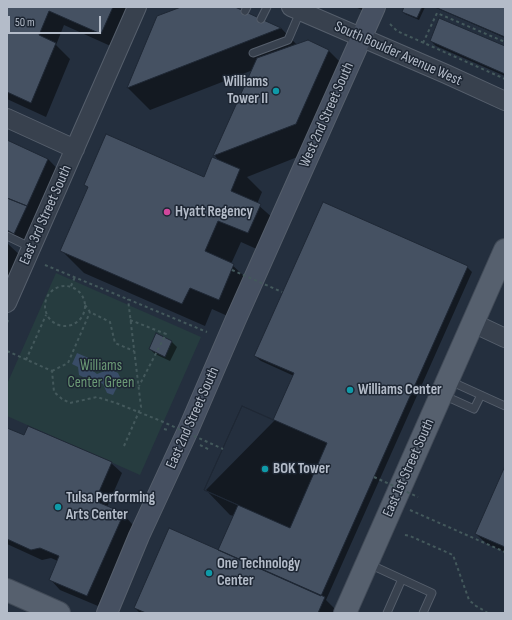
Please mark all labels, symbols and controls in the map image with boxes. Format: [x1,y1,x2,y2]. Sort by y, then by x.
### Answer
scale bar [10,8,103,34]
text: 50 m [15,15,35,30]
street label: South Boulder Avenue West [331,18,465,90]
street label: West 2nd Street South [296,60,358,170]
place label: Williams Tower II [223,73,268,108]
marker: Williams Tower II [271,86,281,96]
street label: East 3rd Street South [16,162,76,268]
place label: Hyatt Regency [175,203,253,221]
marker: Hyatt Regency [162,207,172,217]
park label: Williams Center Green [68,357,134,392]
street label: East 2nd Street South [163,364,223,472]
place label: Williams Center [358,381,442,399]
marker: Williams Center [345,385,355,395]
street label: East 1st Street South [379,416,439,520]
place label: BOK Tower [273,460,330,478]
marker: BOK Tower [260,464,270,474]
place label: Tulsa Performing Arts Center [66,489,155,524]
marker: Tulsa Performing Arts Center [53,502,63,512]
place label: One Technology Center [217,555,300,590]
marker: One Technology Center [204,568,214,578]

